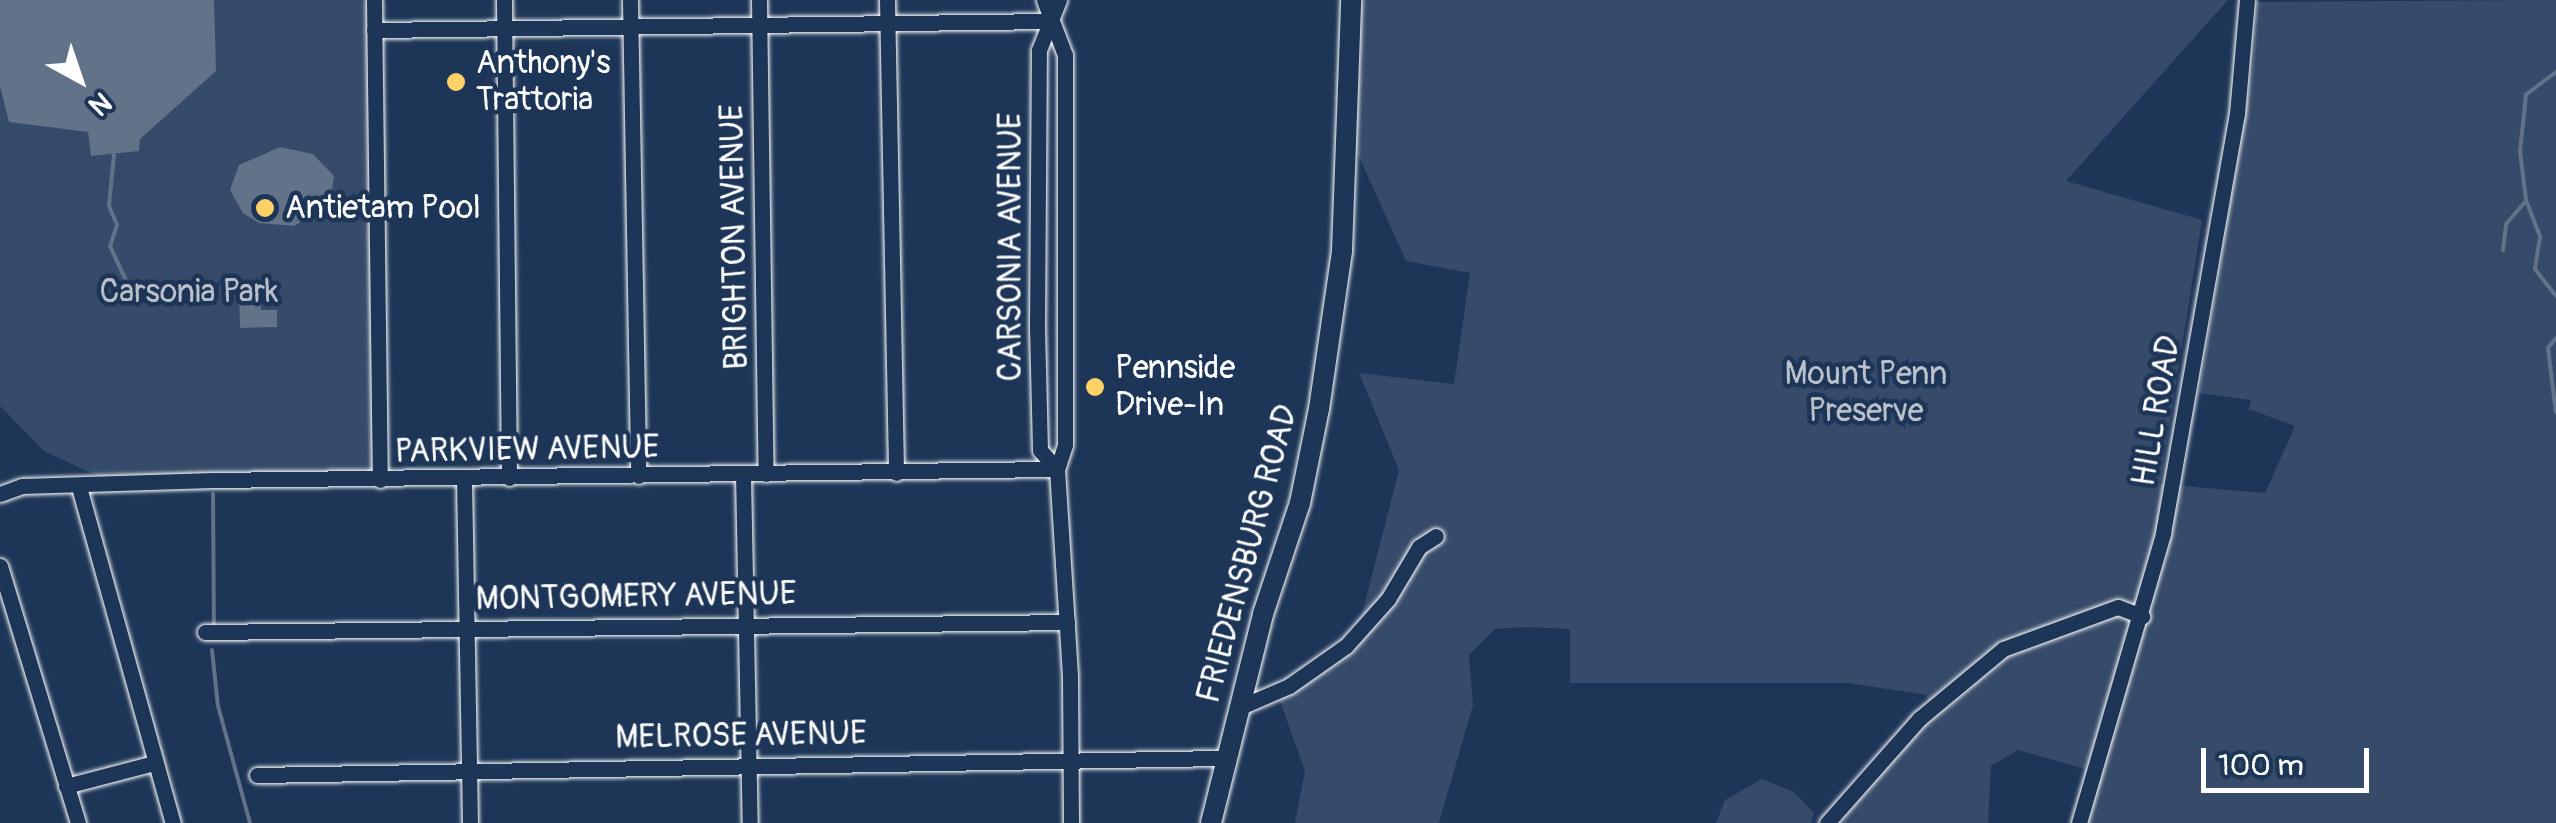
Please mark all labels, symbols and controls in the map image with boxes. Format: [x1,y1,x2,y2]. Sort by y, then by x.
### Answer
north arrow [30,30,130,130]
place label: Anthony's Trattoria [476,45,610,120]
marker: Anthony's Trattoria [445,71,467,93]
text: N [81,84,118,123]
street label: BRIGHTON AVENUE [713,104,757,370]
street label: CARSONIA AVENUE [992,113,1030,381]
place label: Antietam Pool [285,189,481,227]
marker: Antietam Pool [254,197,276,219]
park label: Carsonia Park [100,273,278,311]
street label: HILL ROAD [2125,333,2189,489]
place label: Pennside Drive-In [1115,350,1235,425]
park label: Mount Penn Preserve [1785,356,1947,431]
marker: Pennside Drive-In [1084,376,1106,398]
street label: FRIEDENSBURG ROAD [1190,401,1306,707]
street label: PARKVIEW AVENUE [395,428,659,472]
street label: MONTGOMERY AVENUE [475,575,797,619]
street label: MELROSE AVENUE [615,715,867,757]
scale bar [2206,728,2374,790]
text: 100 m [2218,747,2304,784]

